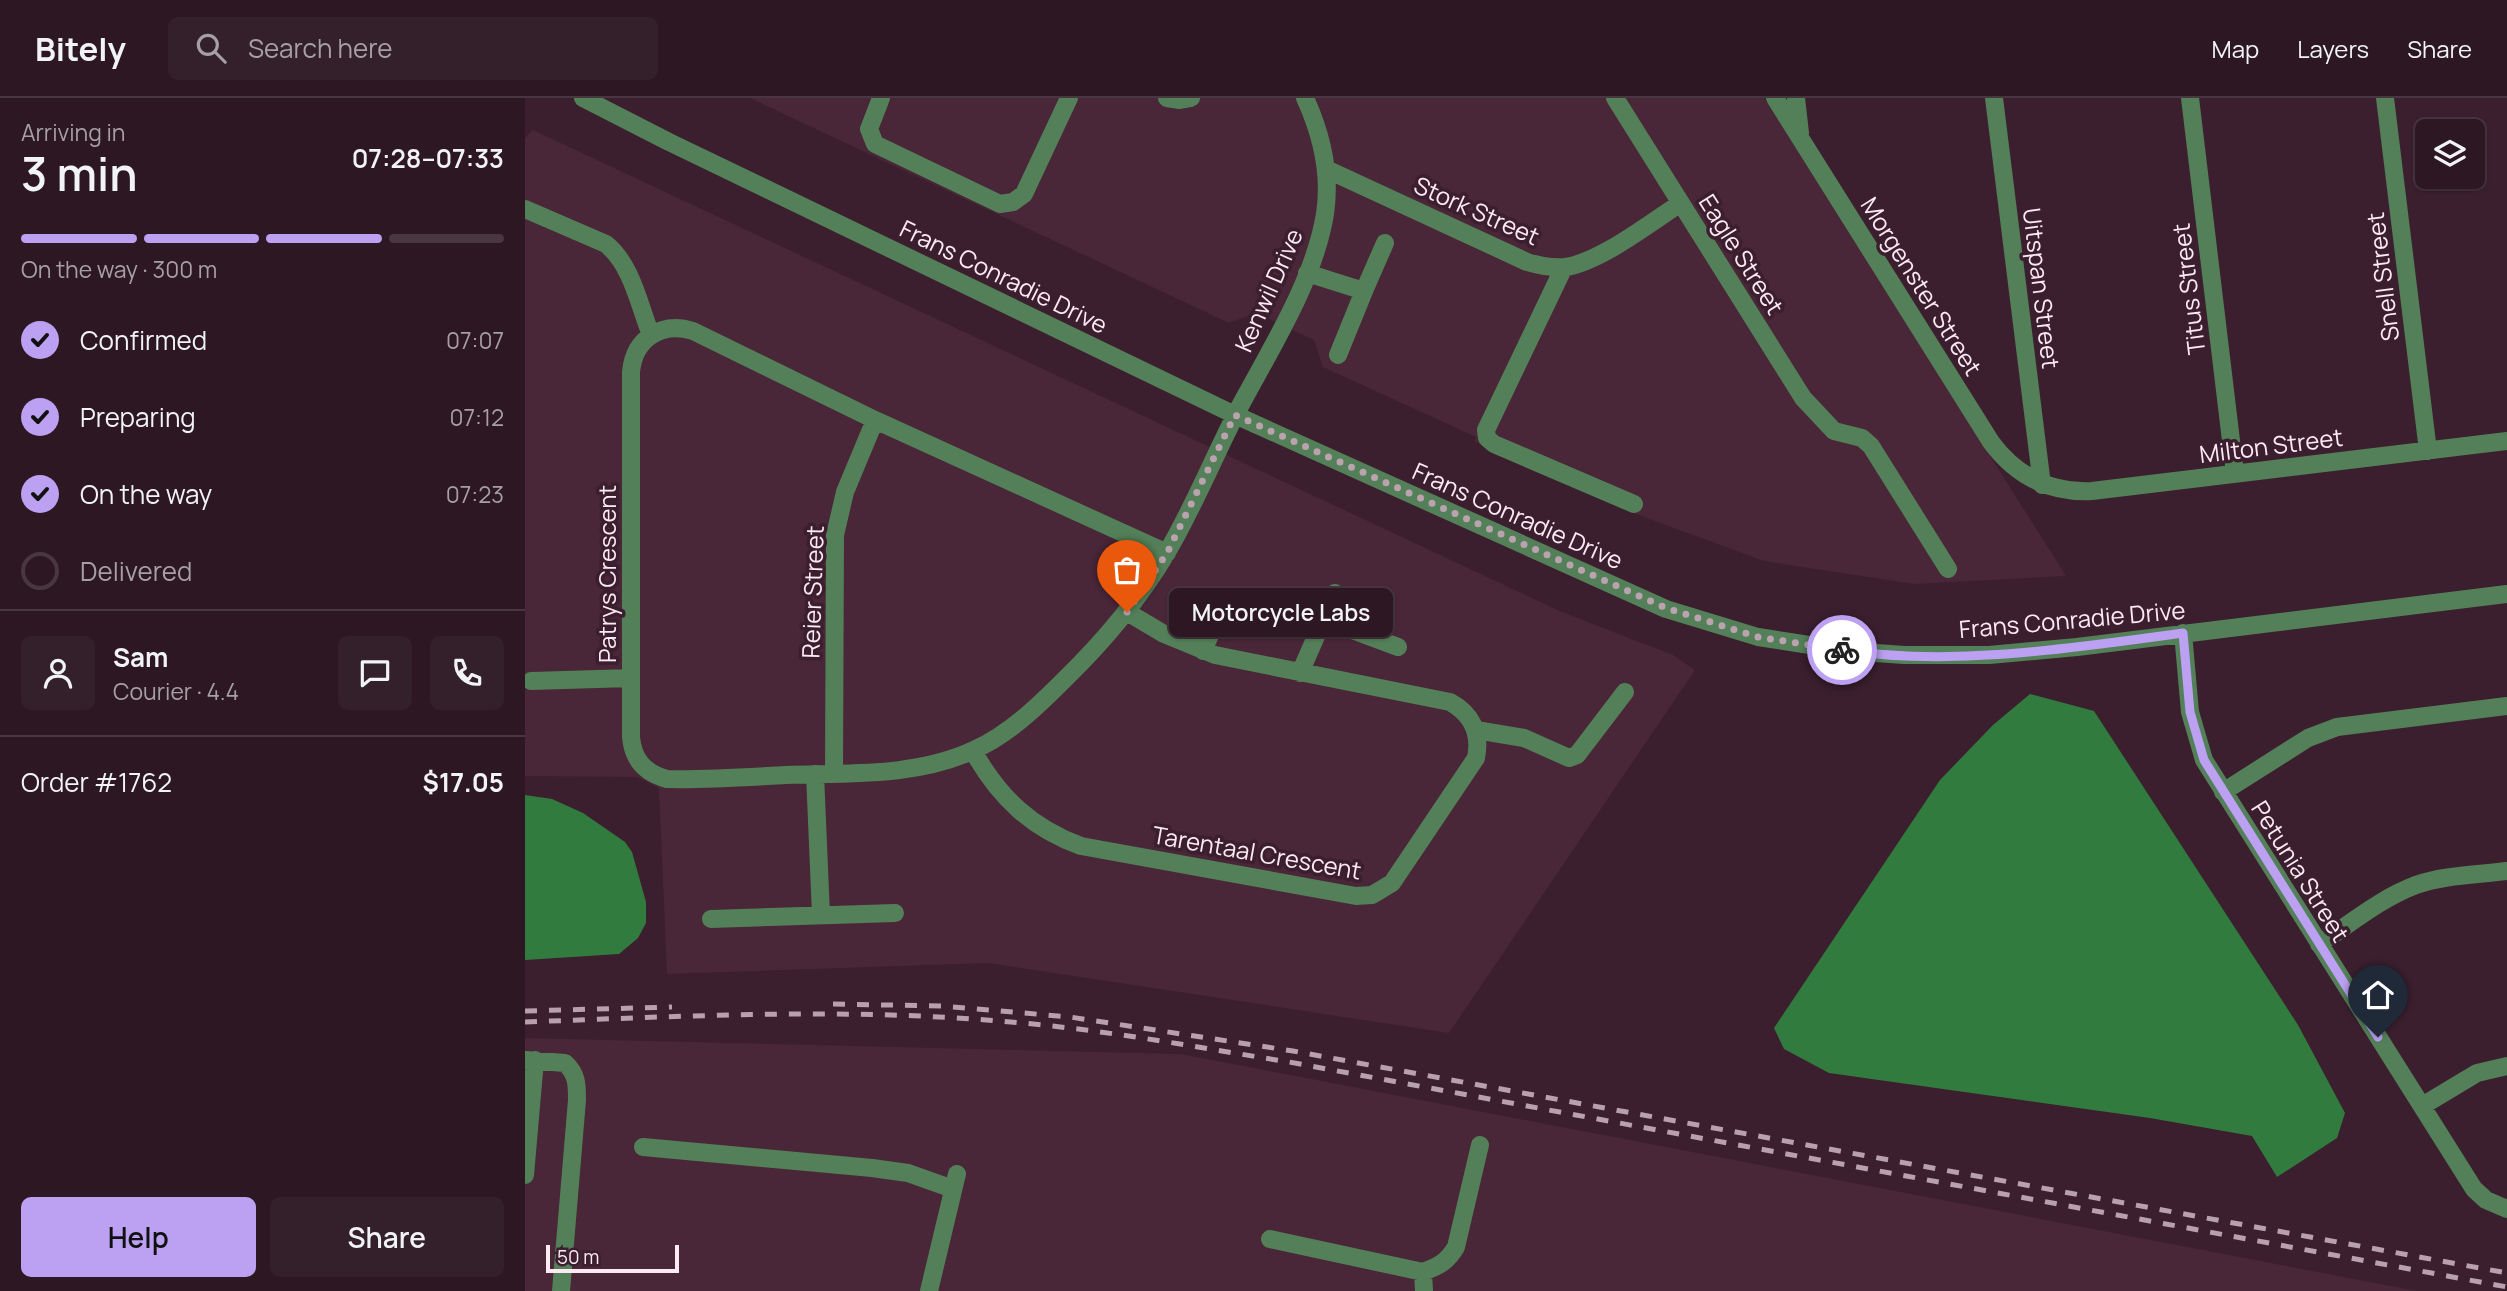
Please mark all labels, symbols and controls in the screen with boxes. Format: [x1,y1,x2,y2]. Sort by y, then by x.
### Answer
search box [168,17,658,80]
text: Bitely [35,26,126,71]
icon: search [192,29,230,67]
text: Search here [248,30,393,66]
text: Map [2212,32,2259,65]
text: Layers [2297,32,2369,65]
text: Share [2407,32,2472,65]
text: Arriving in [21,116,126,148]
map controls [2415,119,2485,189]
button: layers [2415,119,2485,189]
text: 07:28–07:33 [352,140,504,176]
text: 3 min [21,142,138,205]
street label: Stork Street [1409,168,1545,252]
street label: Eagle Street [1692,188,1792,320]
street label: Morgenster Street [1854,191,1990,381]
street label: Uitspan Street [2016,206,2068,370]
street label: Frans Conradie Drive [895,211,1113,341]
street label: Snell Street [2358,211,2406,343]
street label: Titus Street [2164,222,2212,356]
street label: Kenwil Drive [1226,223,1310,357]
text: On the way · 300 m [21,253,217,285]
icon: check [21,321,59,359]
text: Confirmed [80,322,207,358]
text: 07:07 [446,324,504,356]
icon: check [21,398,59,436]
text: Preparing [80,399,196,435]
text: 07:12 [449,401,504,433]
street label: Milton Street [2197,420,2345,470]
street label: Frans Conradie Drive [1408,454,1628,576]
icon: check [21,475,59,513]
text: On the way [80,476,212,512]
text: 07:23 [446,478,504,510]
street label: Patrys Crescent [590,485,623,663]
street label: Reier Street [793,525,831,659]
pin [1097,540,1157,612]
icon: bag [1108,551,1146,589]
text: Delivered [80,553,192,589]
callout: Motorcycle Labs [1169,588,1393,636]
street label: Frans Conradie Drive [1957,593,2187,645]
text: Motorcycle Labs [1192,596,1370,628]
courier [1807,615,1877,685]
icon: bike [1823,631,1861,669]
button: person [21,636,95,710]
button: chat [338,636,412,710]
button: phone [430,636,504,710]
text: Sam [113,639,168,675]
text: Courier · 4.4 [113,675,239,707]
text: Order #1762 [21,764,172,800]
text: $17.05 [423,764,504,800]
street label: Petunia Street [2244,794,2358,948]
street label: Tarentaal Crescent [1150,817,1364,887]
pin [2348,965,2408,1037]
icon: home [2359,976,2397,1014]
button: Help [21,1197,256,1277]
button: Share [270,1197,504,1277]
scale bar [546,1242,679,1274]
text: 50 m [557,1244,599,1270]

